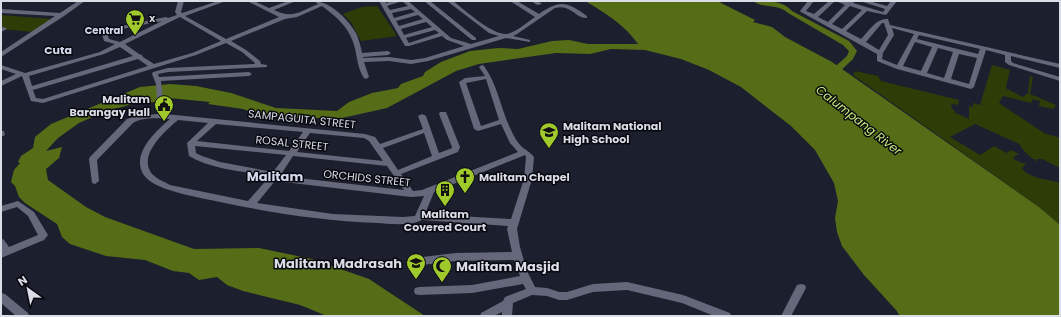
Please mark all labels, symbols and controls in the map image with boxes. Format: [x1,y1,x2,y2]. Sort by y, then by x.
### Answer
supermarket icon: X [124,8,146,36]
place label: X [149,13,156,25]
district label: Central [85,23,123,38]
district label: Cuta [44,42,72,58]
water label: Calumpang River [812,81,906,159]
place label: Malitam Barangay Hall [69,91,150,120]
public building icon: Malitam Barangay Hall [153,94,175,122]
street label: SAMPAGUITA STREET [247,105,357,133]
place label: Malitam National High School [563,118,662,147]
school or university icon: Malitam National High School [538,121,560,149]
street label: ROSAL STREET [255,131,329,155]
street label: ORCHIDS STREET [323,165,411,191]
church icon: Malitam Chapel [454,166,476,194]
district label: Malitam [247,167,303,186]
place label: Malitam Chapel [479,169,570,185]
building icon: Malitam Covered Court [434,179,456,207]
place label: Malitam Covered Court [404,206,487,235]
school or university icon: Malitam Madrasah [405,252,427,280]
place label: Malitam Madrasah [274,254,402,273]
mosque icon: Malitam Masjid [431,255,453,283]
place label: Malitam Masjid [456,257,560,276]
north arrow [8,269,48,309]
text: N [15,272,30,290]

